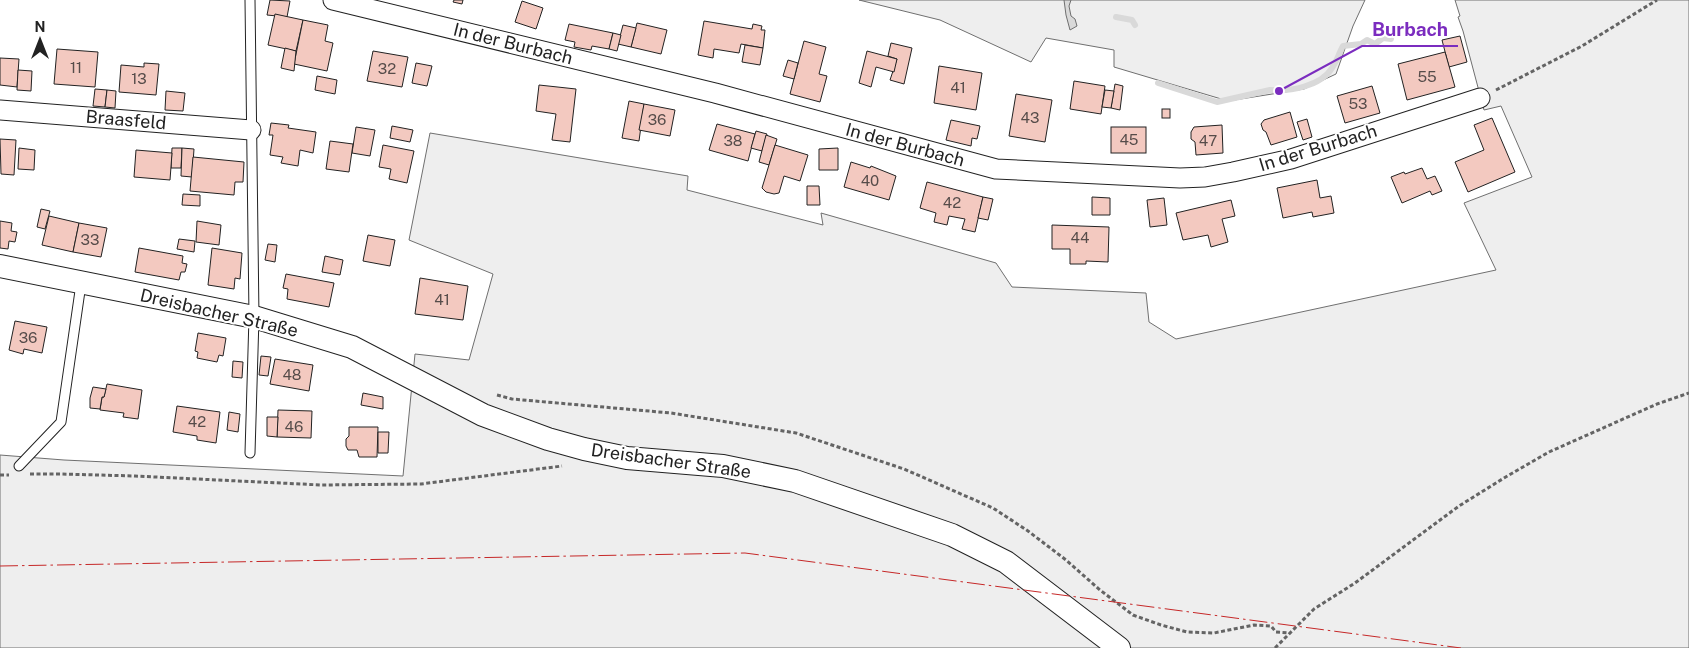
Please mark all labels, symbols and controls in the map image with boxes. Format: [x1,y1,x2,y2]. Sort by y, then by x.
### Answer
callout: Burbach [1362,12,1458,46]
north arrow [15,15,65,65]
text: Burbach [1372,18,1448,40]
text: N [35,19,45,35]
street label: In der Burbach [451,19,575,68]
house number: 11 [70,59,82,76]
house number: 32 [378,60,396,77]
house number: 55 [1417,68,1437,85]
house number: 13 [131,70,147,87]
house number: 41 [950,79,966,96]
house number: 53 [1348,95,1368,112]
street label: Braasfeld [85,106,167,133]
house number: 43 [1021,109,1039,126]
house number: 36 [648,111,666,128]
street label: In der Burbach [843,119,967,170]
street label: In der Burbach [1256,120,1379,175]
house number: 45 [1120,131,1138,148]
house number: 38 [723,132,743,149]
house number: 47 [1199,132,1217,149]
house number: 40 [861,172,879,189]
house number: 42 [943,194,961,211]
house number: 44 [1071,229,1089,246]
house number: 33 [81,231,99,248]
street label: Dreisbacher Straße [138,284,300,341]
house number: 41 [434,291,450,308]
house number: 36 [19,329,37,346]
house number: 48 [282,366,302,383]
house number: 42 [188,413,206,430]
house number: 46 [285,418,303,435]
street label: Dreisbacher Straße [590,439,753,482]

